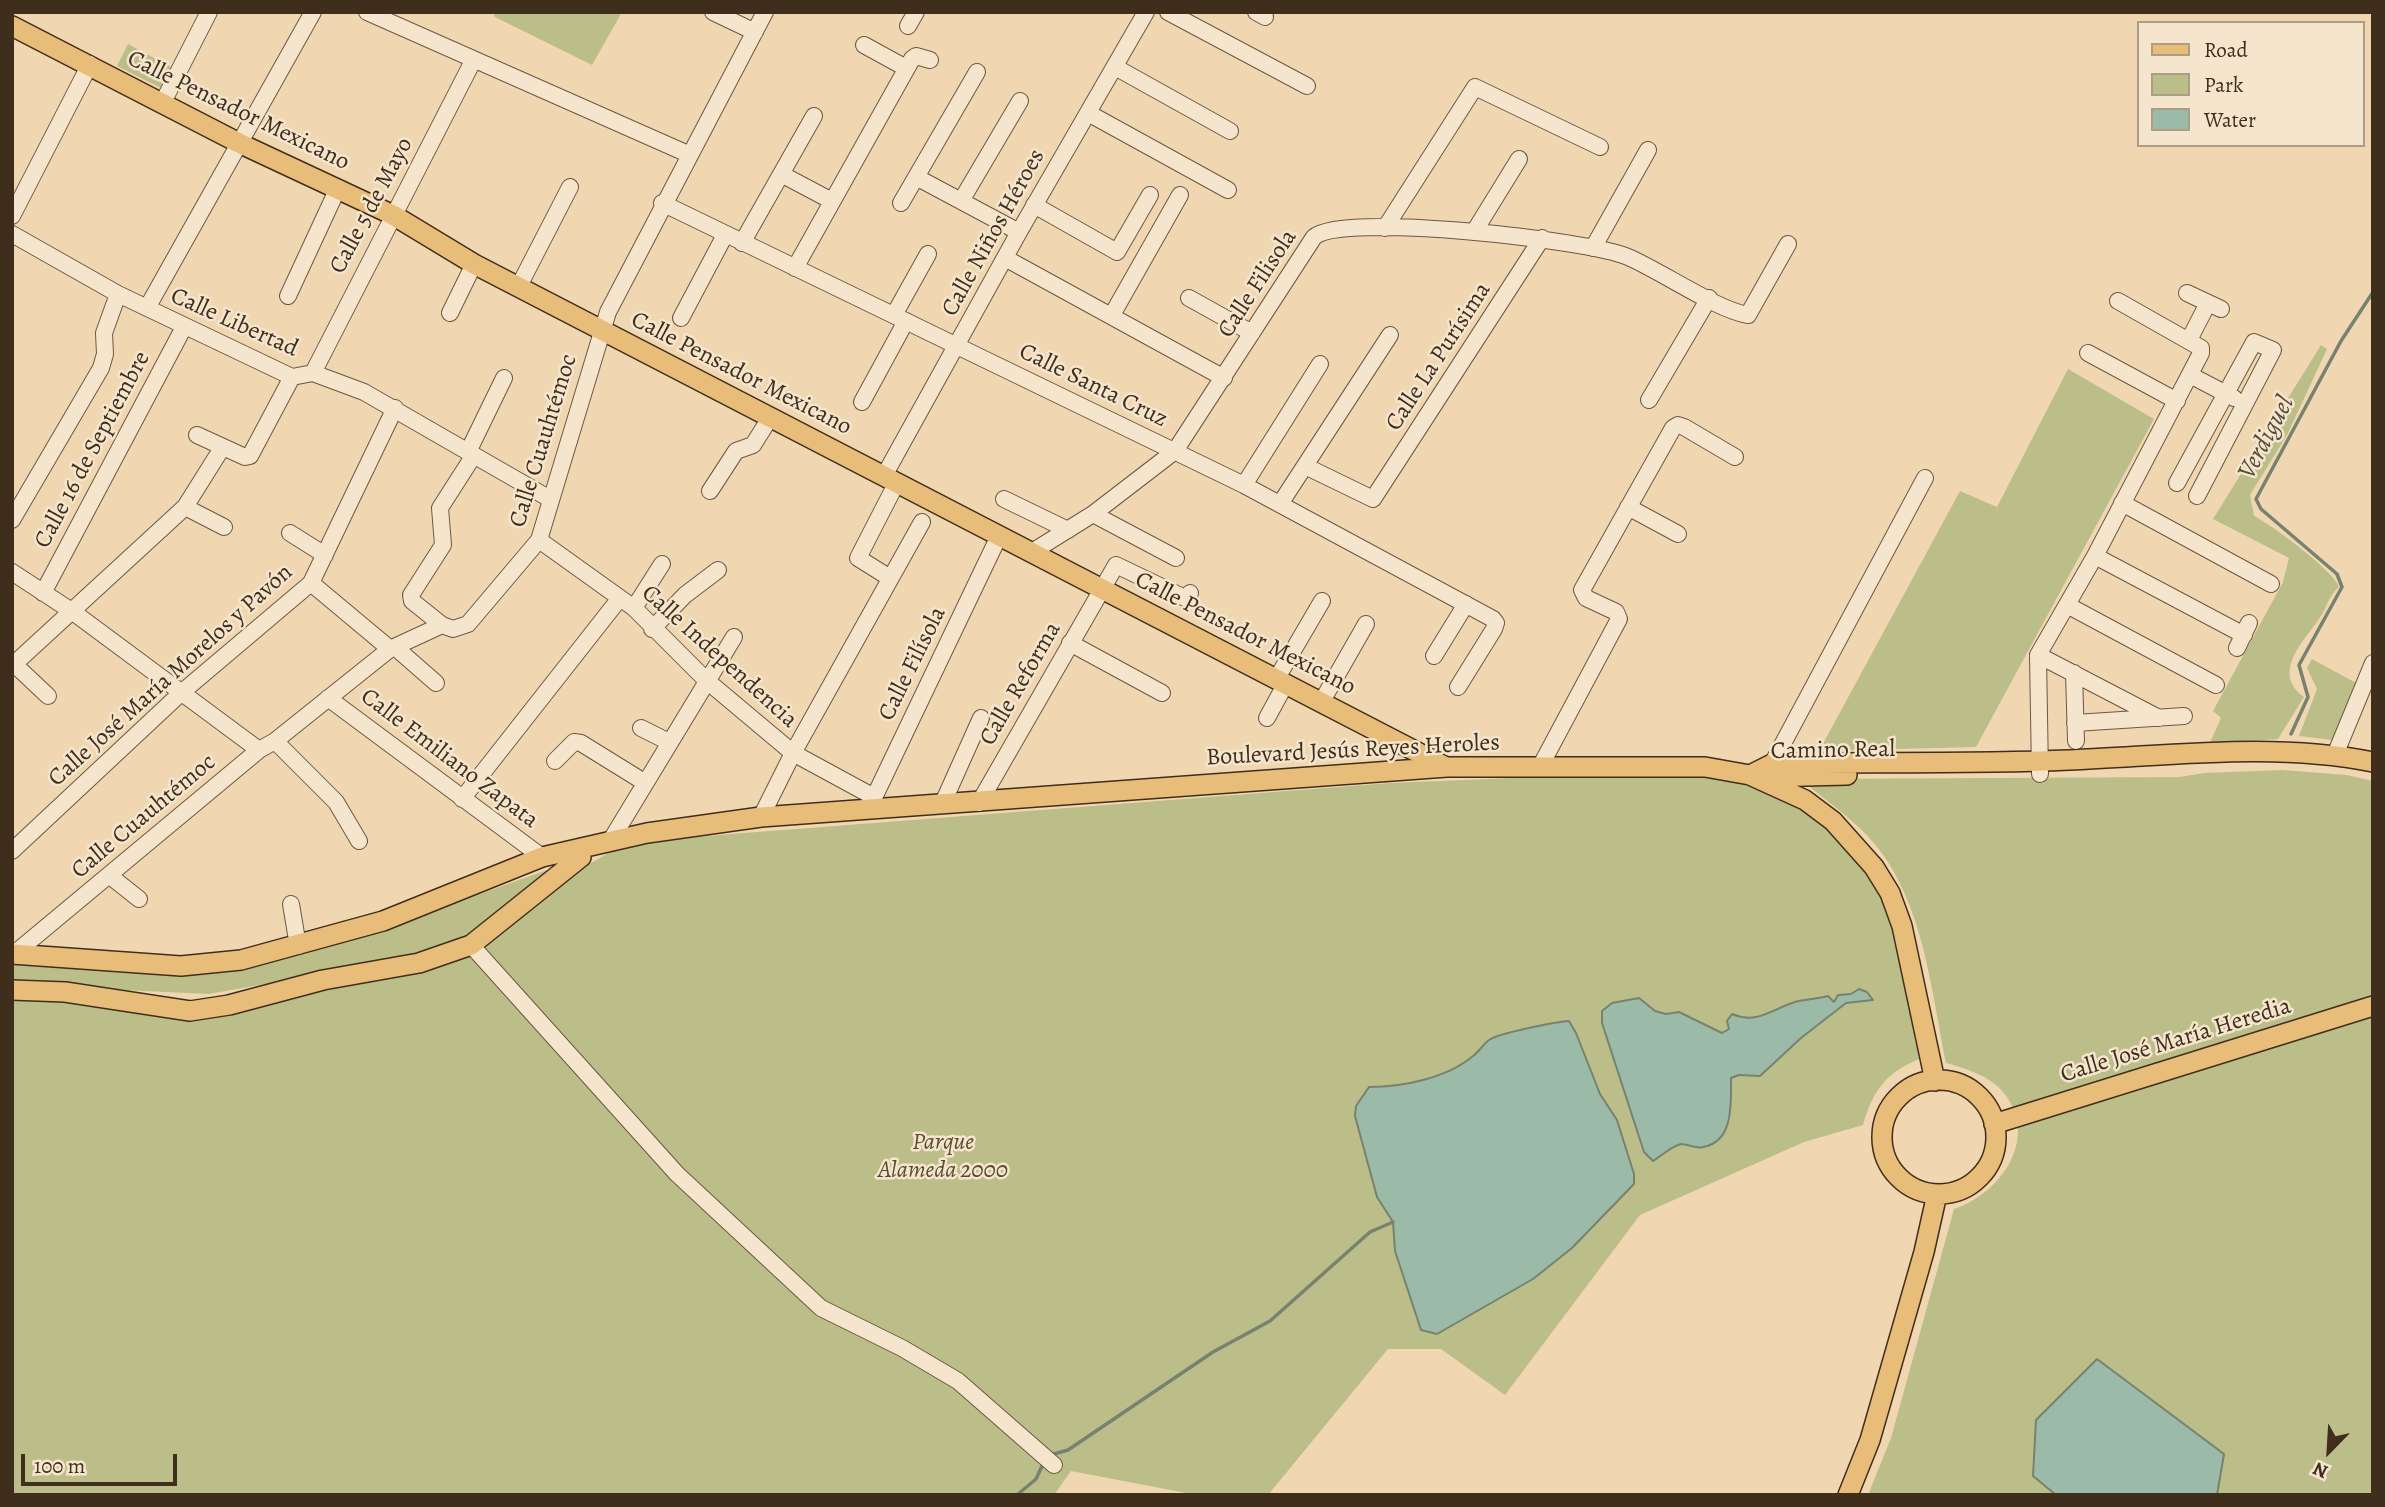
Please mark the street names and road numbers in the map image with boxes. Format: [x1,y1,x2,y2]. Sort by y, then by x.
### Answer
street label: Calle Pensador Mexicano [122,45,354,177]
street label: Calle 5 de Mayo [324,133,420,279]
street label: Calle Niños Héroes [936,144,1052,322]
street label: Calle Filisola [1212,224,1304,344]
street label: Calle La Purísima [1380,277,1498,437]
street label: Calle Libertad [166,282,302,364]
street label: Calle Pensador Mexicano [626,306,856,442]
street label: Calle Santa Cruz [1014,338,1172,434]
street label: Calle 16 de Septiembre [29,347,157,553]
street label: Calle Cuauhtémoc [504,351,584,531]
street label: Calle José María Morelos y Pavón [43,559,299,793]
street label: Calle Pensador Mexicano [1130,566,1360,702]
street label: Calle Independencia [635,579,803,735]
street label: Calle Filísola [873,602,953,726]
street label: Calle Reforma [974,617,1068,751]
street label: Calle Emiliano Zapata [354,683,544,835]
street label: Boulevard Jesús Reyes Heroles [1205,729,1501,773]
street label: Camino Real [1770,736,1896,766]
street label: Calle Cuauhtémoc [66,748,222,886]
street label: Calle José María Heredia [2057,992,2295,1090]

